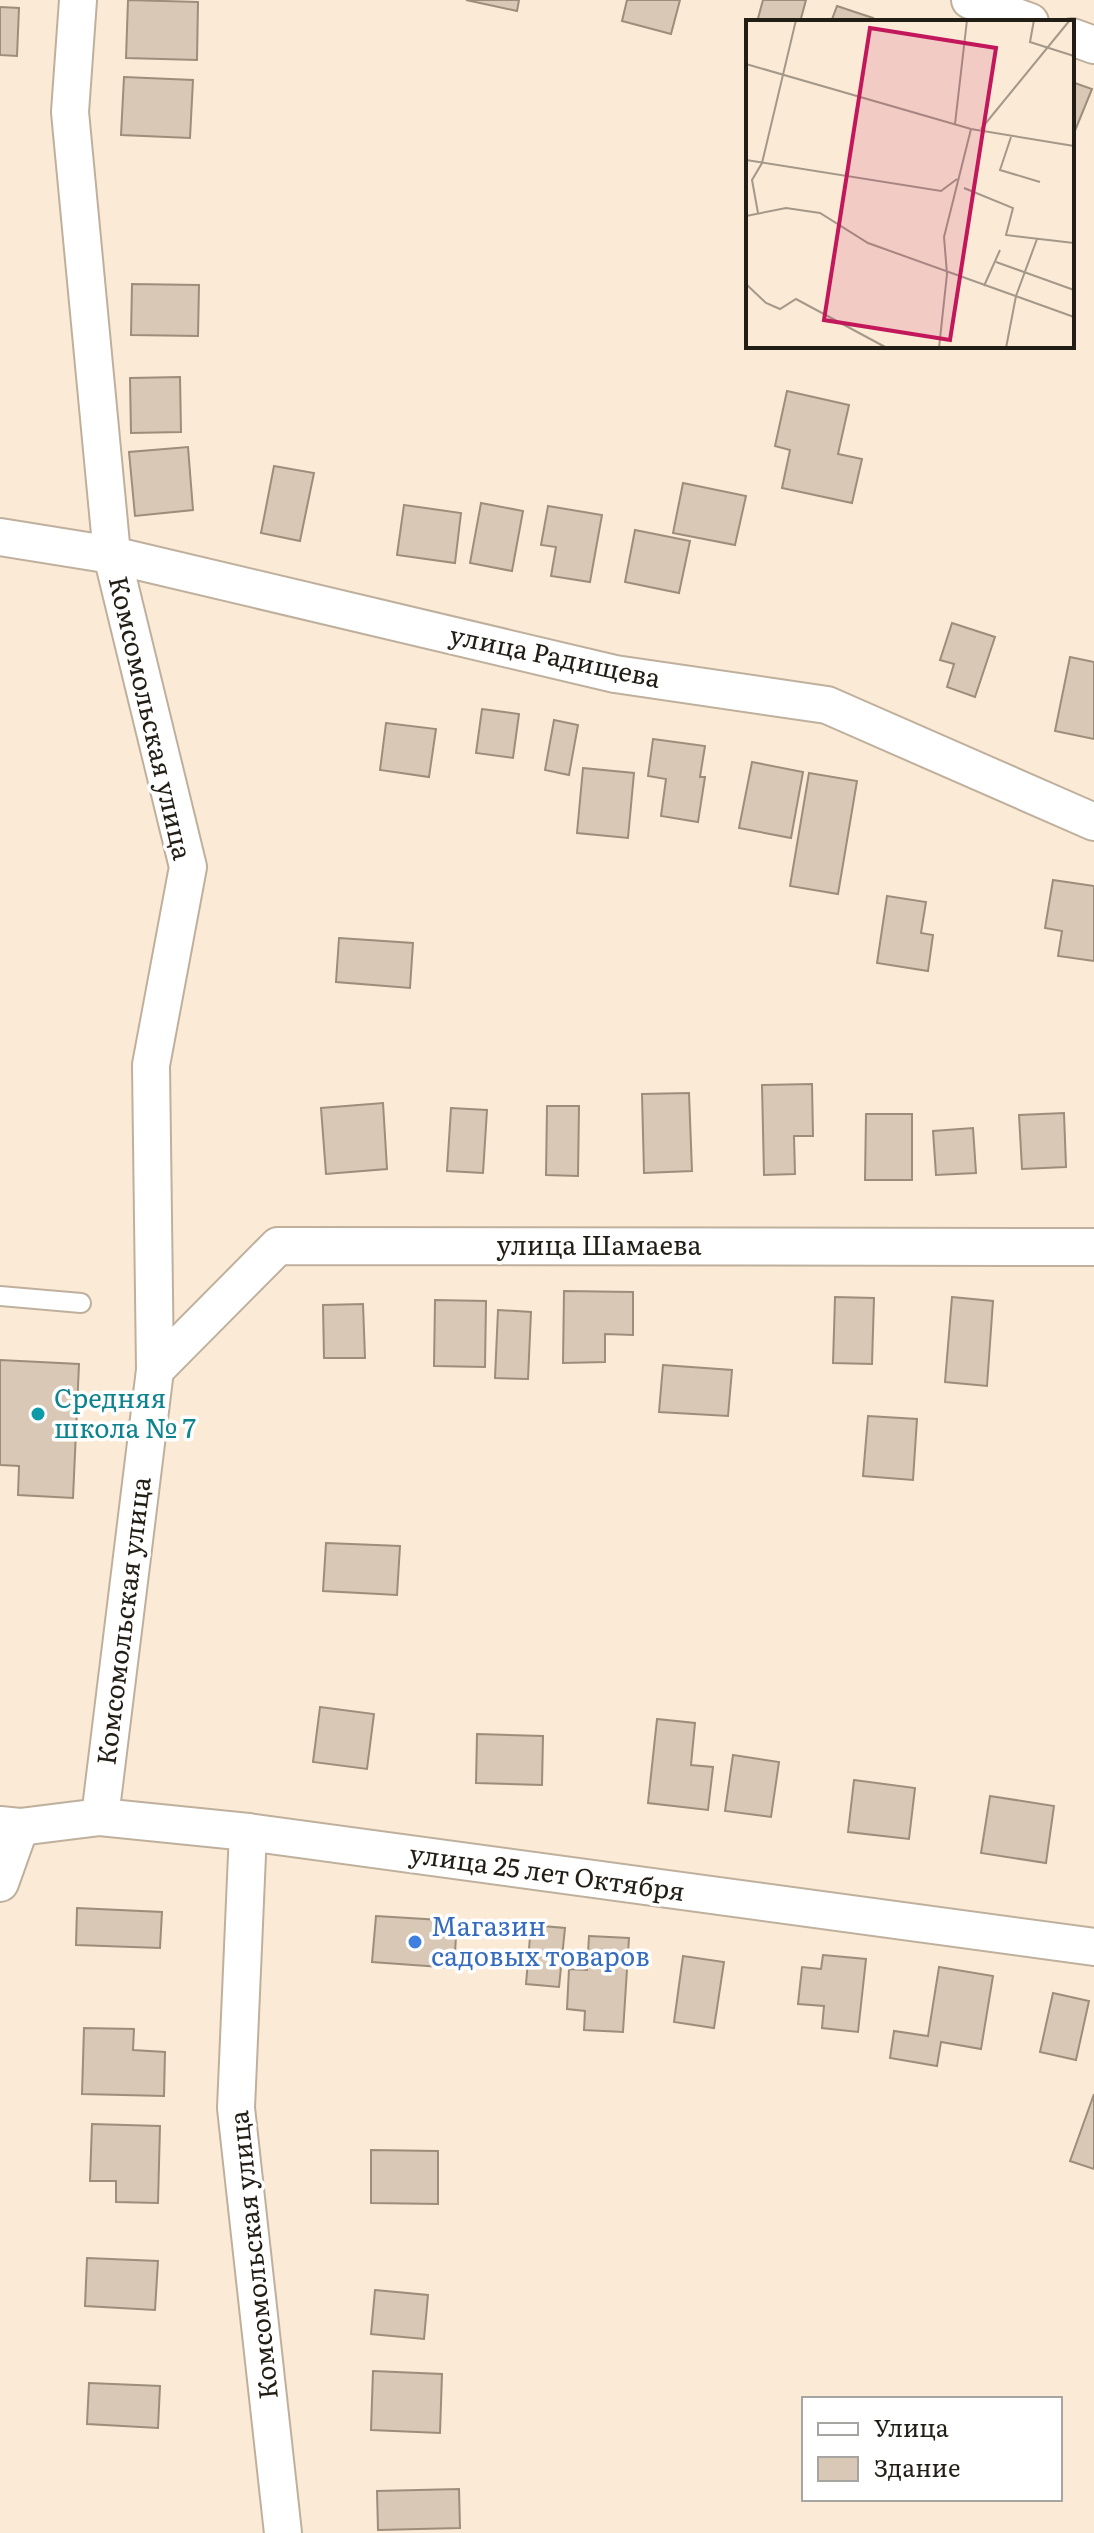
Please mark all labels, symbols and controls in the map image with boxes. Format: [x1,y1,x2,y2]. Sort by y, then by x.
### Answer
inset map [746,20,1074,348]
street label: Комсомольская улица [101,572,204,863]
street label: улица Радищева [446,613,665,696]
street label: улица Шамаева [496,1224,702,1263]
place label: Средняя школа № 7 [54,1377,196,1446]
marker: Средняя школа № 7 [29,1405,47,1423]
street label: Комсомольская улица [84,1474,159,1767]
street label: улица 25 лет Октября [407,1832,688,1909]
place label: Магазин садовых товаров [431,1905,650,1974]
marker: Магазин садовых товаров [406,1933,424,1951]
street label: Комсомольская улица [217,2109,286,2402]
legend [802,2397,1062,2501]
text: Улица [874,2409,949,2444]
text: Здание [874,2449,960,2484]

